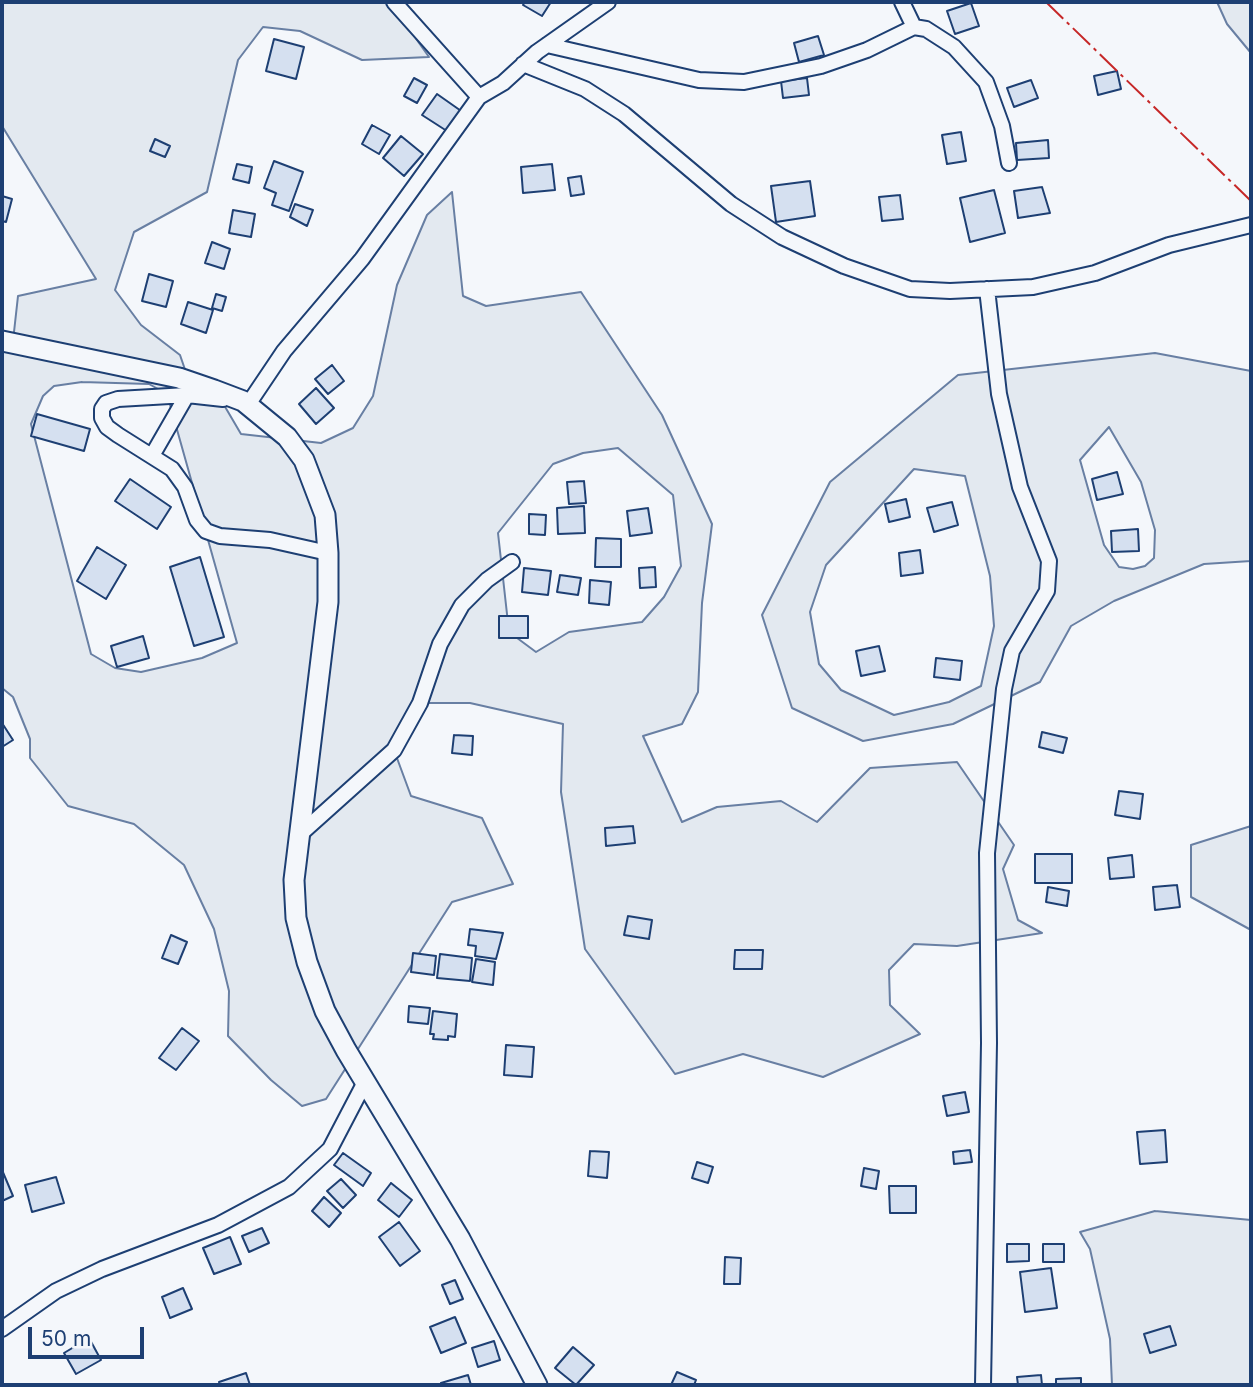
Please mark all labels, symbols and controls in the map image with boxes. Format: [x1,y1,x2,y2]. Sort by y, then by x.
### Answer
scale bar [32,1314,147,1358]
text: 50 m [41,1326,91,1351]

